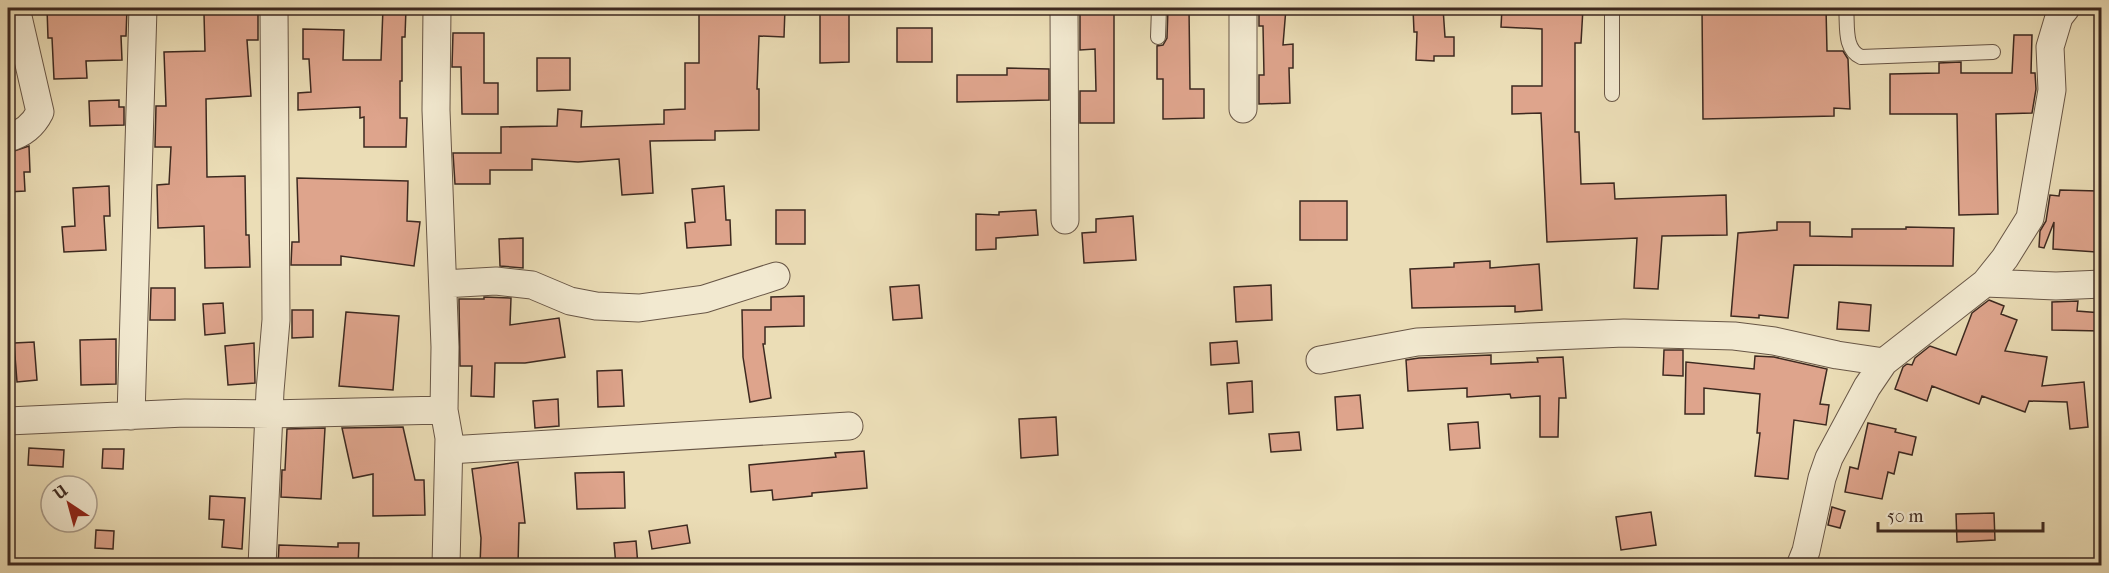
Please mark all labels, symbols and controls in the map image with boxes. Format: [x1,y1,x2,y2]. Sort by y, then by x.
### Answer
north arrow [39,474,99,534]
text: U [49,481,72,504]
scale bar [1878,495,2043,533]
text: 50 m [1887,506,1924,527]

